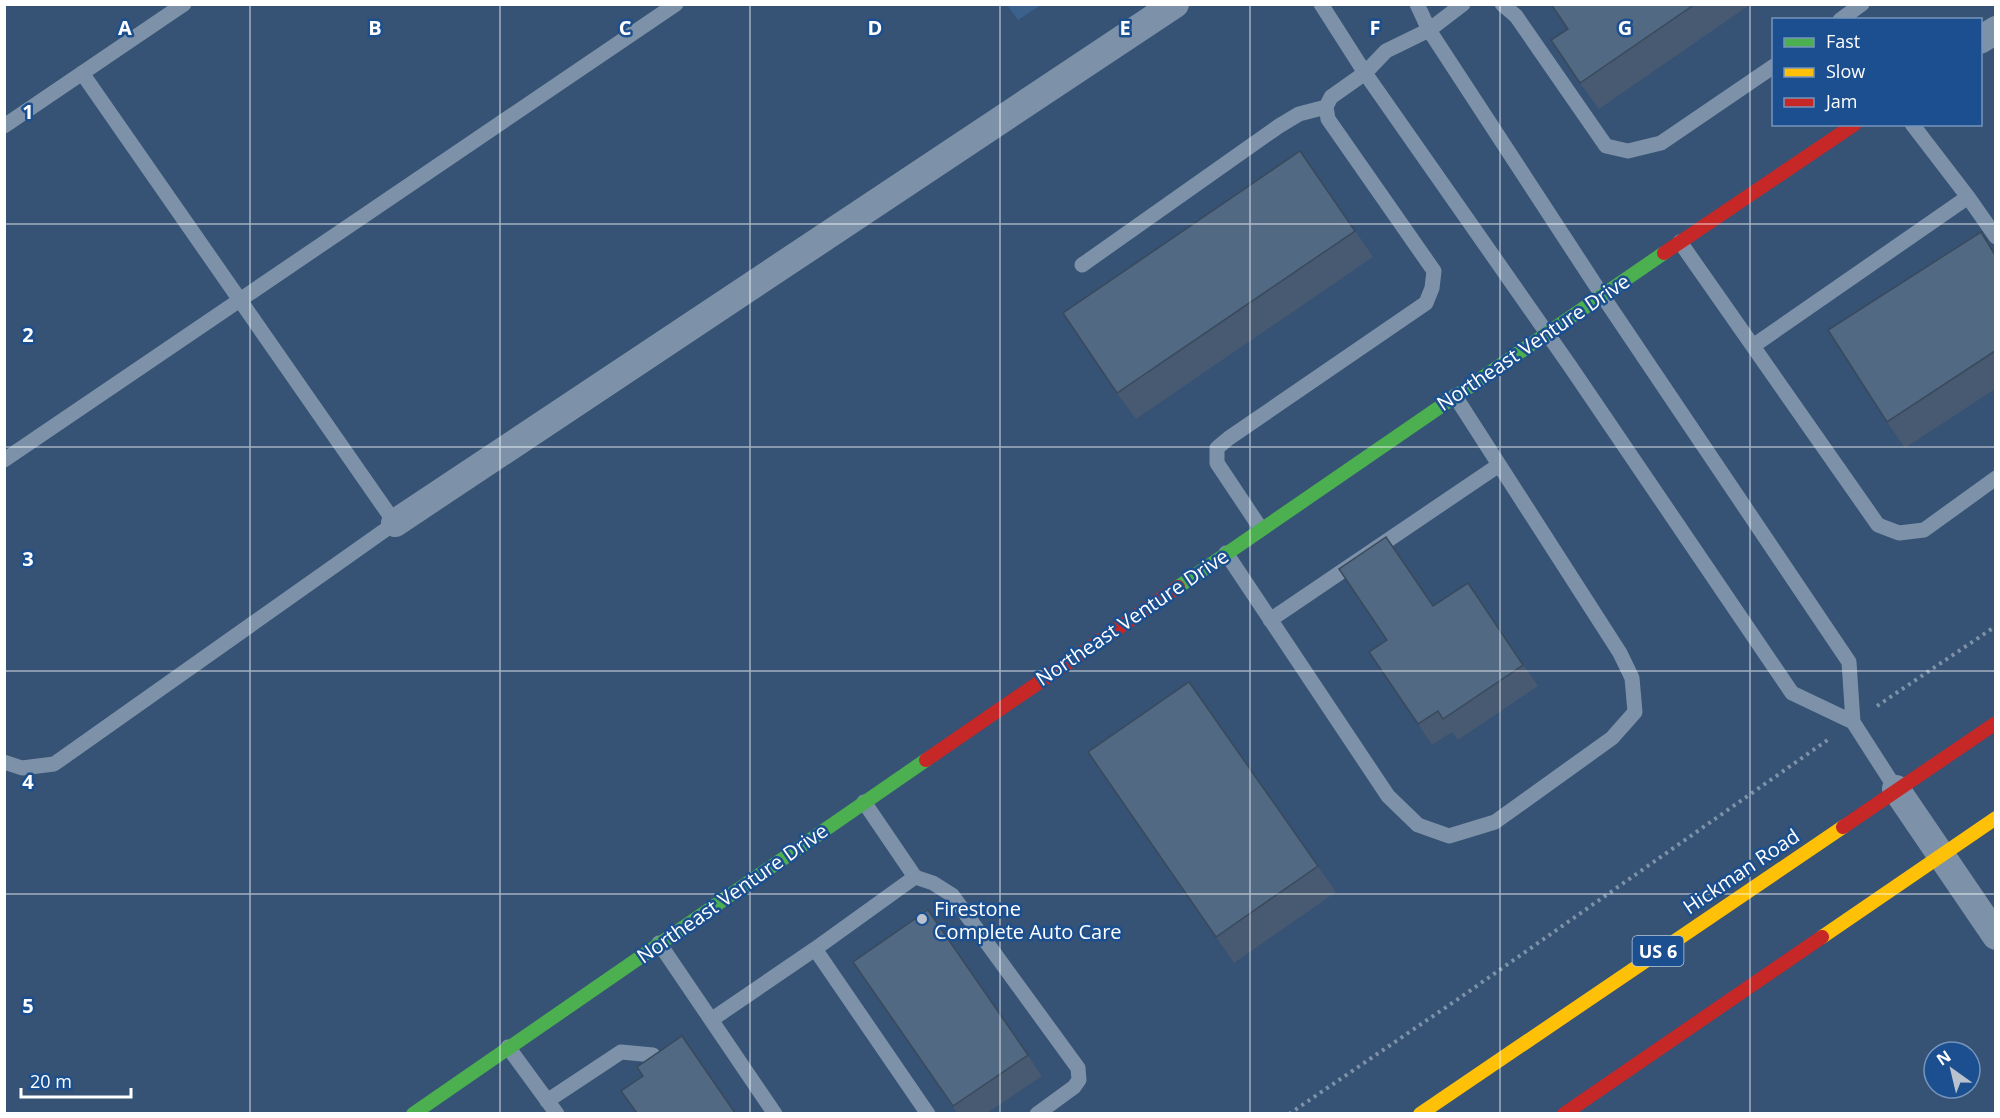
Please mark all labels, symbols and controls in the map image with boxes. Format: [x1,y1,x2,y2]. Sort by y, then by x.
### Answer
text: A [118,14,132,41]
text: B [368,14,382,41]
text: C [619,14,632,41]
text: D [868,14,882,41]
text: E [1119,14,1131,41]
text: F [1370,14,1380,41]
text: G [1618,14,1632,41]
legend [1772,18,1982,126]
text: Fast [1826,29,1860,53]
text: Slow [1826,59,1865,83]
text: Jam [1824,89,1858,113]
text: 1 [22,98,34,125]
street label: Northeast Venture Drive [1431,267,1635,417]
text: 2 [22,321,34,348]
street label: Northeast Venture Drive [1030,542,1234,692]
text: 3 [22,545,34,572]
text: 4 [22,768,34,795]
street label: Northeast Venture Drive [631,817,833,969]
street label: Hickman Road [1678,822,1804,920]
place label: Firestone Complete Auto Care [934,895,1122,945]
marker: Firestone Complete Auto Care [915,912,929,926]
road number: US 6 [1632,936,1684,966]
text: 5 [22,992,34,1019]
north arrow [1922,1040,1982,1100]
text: N [1932,1045,1955,1070]
scale bar [21,1061,130,1099]
text: 20 m [30,1069,72,1093]

